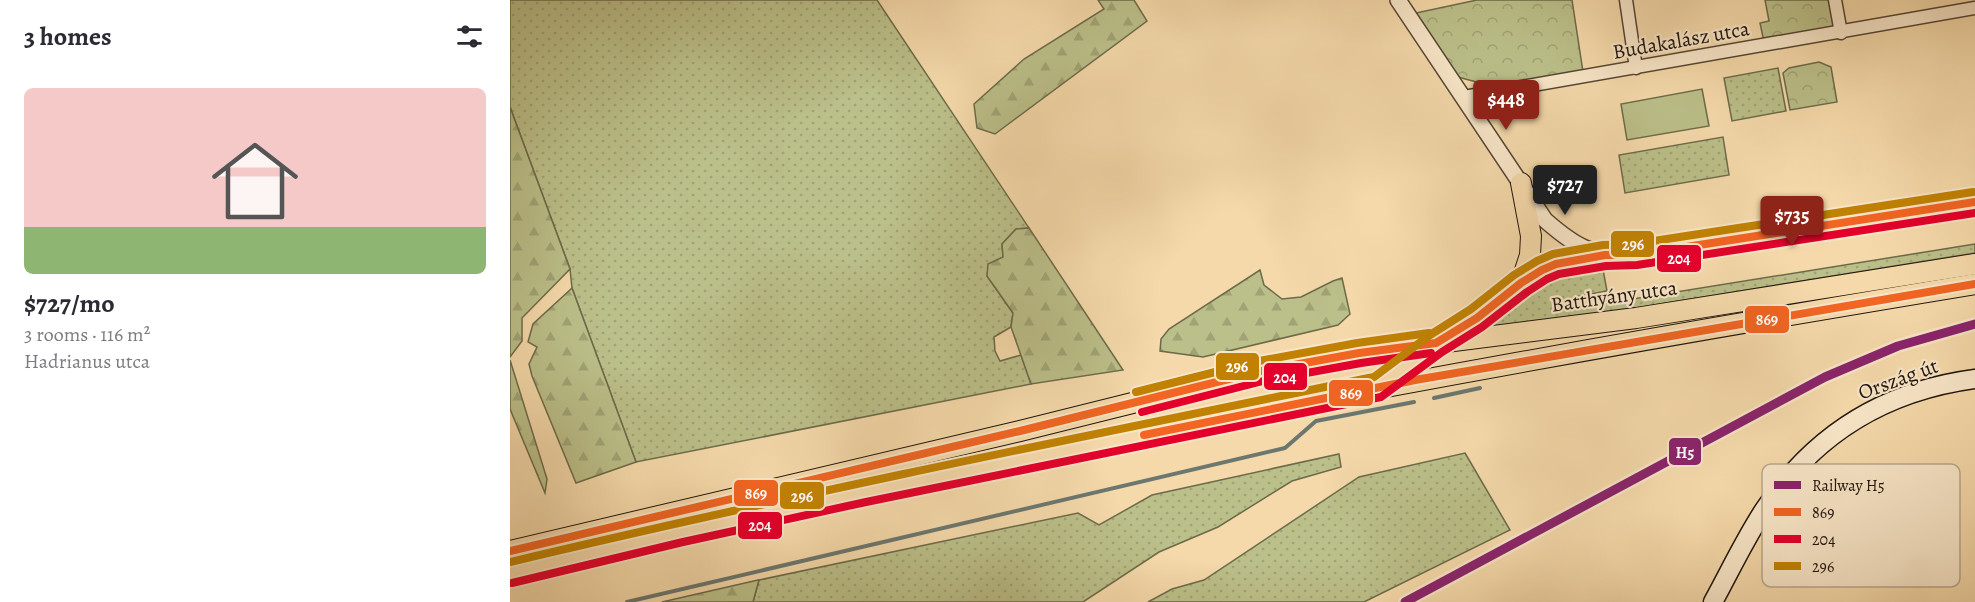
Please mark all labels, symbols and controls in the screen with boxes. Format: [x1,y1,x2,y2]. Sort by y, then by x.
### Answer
street label: Budakalász utca [1610,14,1752,66]
text: 3 homes [24,19,112,54]
icon: filters [453,20,486,53]
pin: $448 [1470,80,1542,131]
text: $448 [1487,86,1525,113]
icon: home [201,127,309,235]
pin: $727 [1529,165,1601,216]
text: $727 [1547,171,1583,198]
pin: $735 [1756,196,1828,247]
text: $735 [1775,202,1810,229]
line badge: 296 [1610,230,1655,258]
text: 296 [1622,234,1645,256]
line badge: 204 [1656,244,1702,273]
text: 204 [1667,248,1691,270]
street label: Batthyány utca [1549,273,1679,319]
text: $727/mo [24,286,115,321]
line badge: 869 [1744,305,1790,334]
text: 869 [1756,309,1778,331]
text: 3 rooms · 116 m² [24,321,150,348]
text: Hadrianus utca [24,348,150,375]
line badge: 296 [1215,352,1260,381]
street label: Ország út [1854,352,1942,406]
text: 296 [1226,356,1249,378]
line badge: 204 [1263,362,1308,391]
text: 204 [1273,367,1297,389]
line badge: 869 [1328,379,1374,407]
text: 869 [1340,383,1362,405]
line badge: H5 [1668,437,1702,466]
text: H5 [1676,442,1695,464]
legend [1762,464,1960,587]
text: Railway H5 [1812,475,1885,497]
line badge: 869 [733,479,779,507]
line badge: 296 [779,481,825,510]
text: 869 [745,483,767,505]
text: 296 [791,486,814,508]
text: 869 [1812,502,1834,524]
line badge: 204 [737,511,783,540]
text: 204 [748,515,772,537]
text: 204 [1812,529,1835,551]
text: 296 [1812,556,1834,578]

